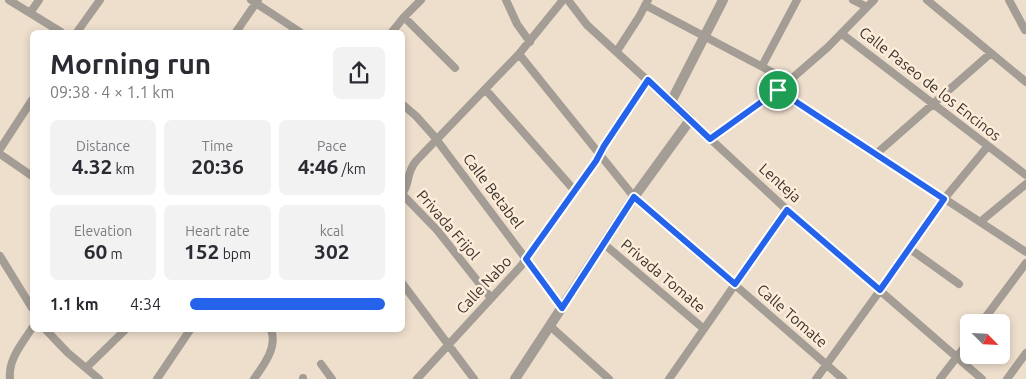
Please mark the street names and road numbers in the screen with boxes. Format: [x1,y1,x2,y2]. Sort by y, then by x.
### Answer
street label: Calle Paseo de los Encinos [856,23,1004,144]
street label: Calle Betabel [460,150,527,231]
street label: Lenteja [756,160,805,206]
street label: Privada Frijol [414,186,483,263]
street label: Privada Tomate [618,236,709,316]
street label: Calle Nabo [453,252,515,317]
street label: Calle Tomate [754,280,831,351]

